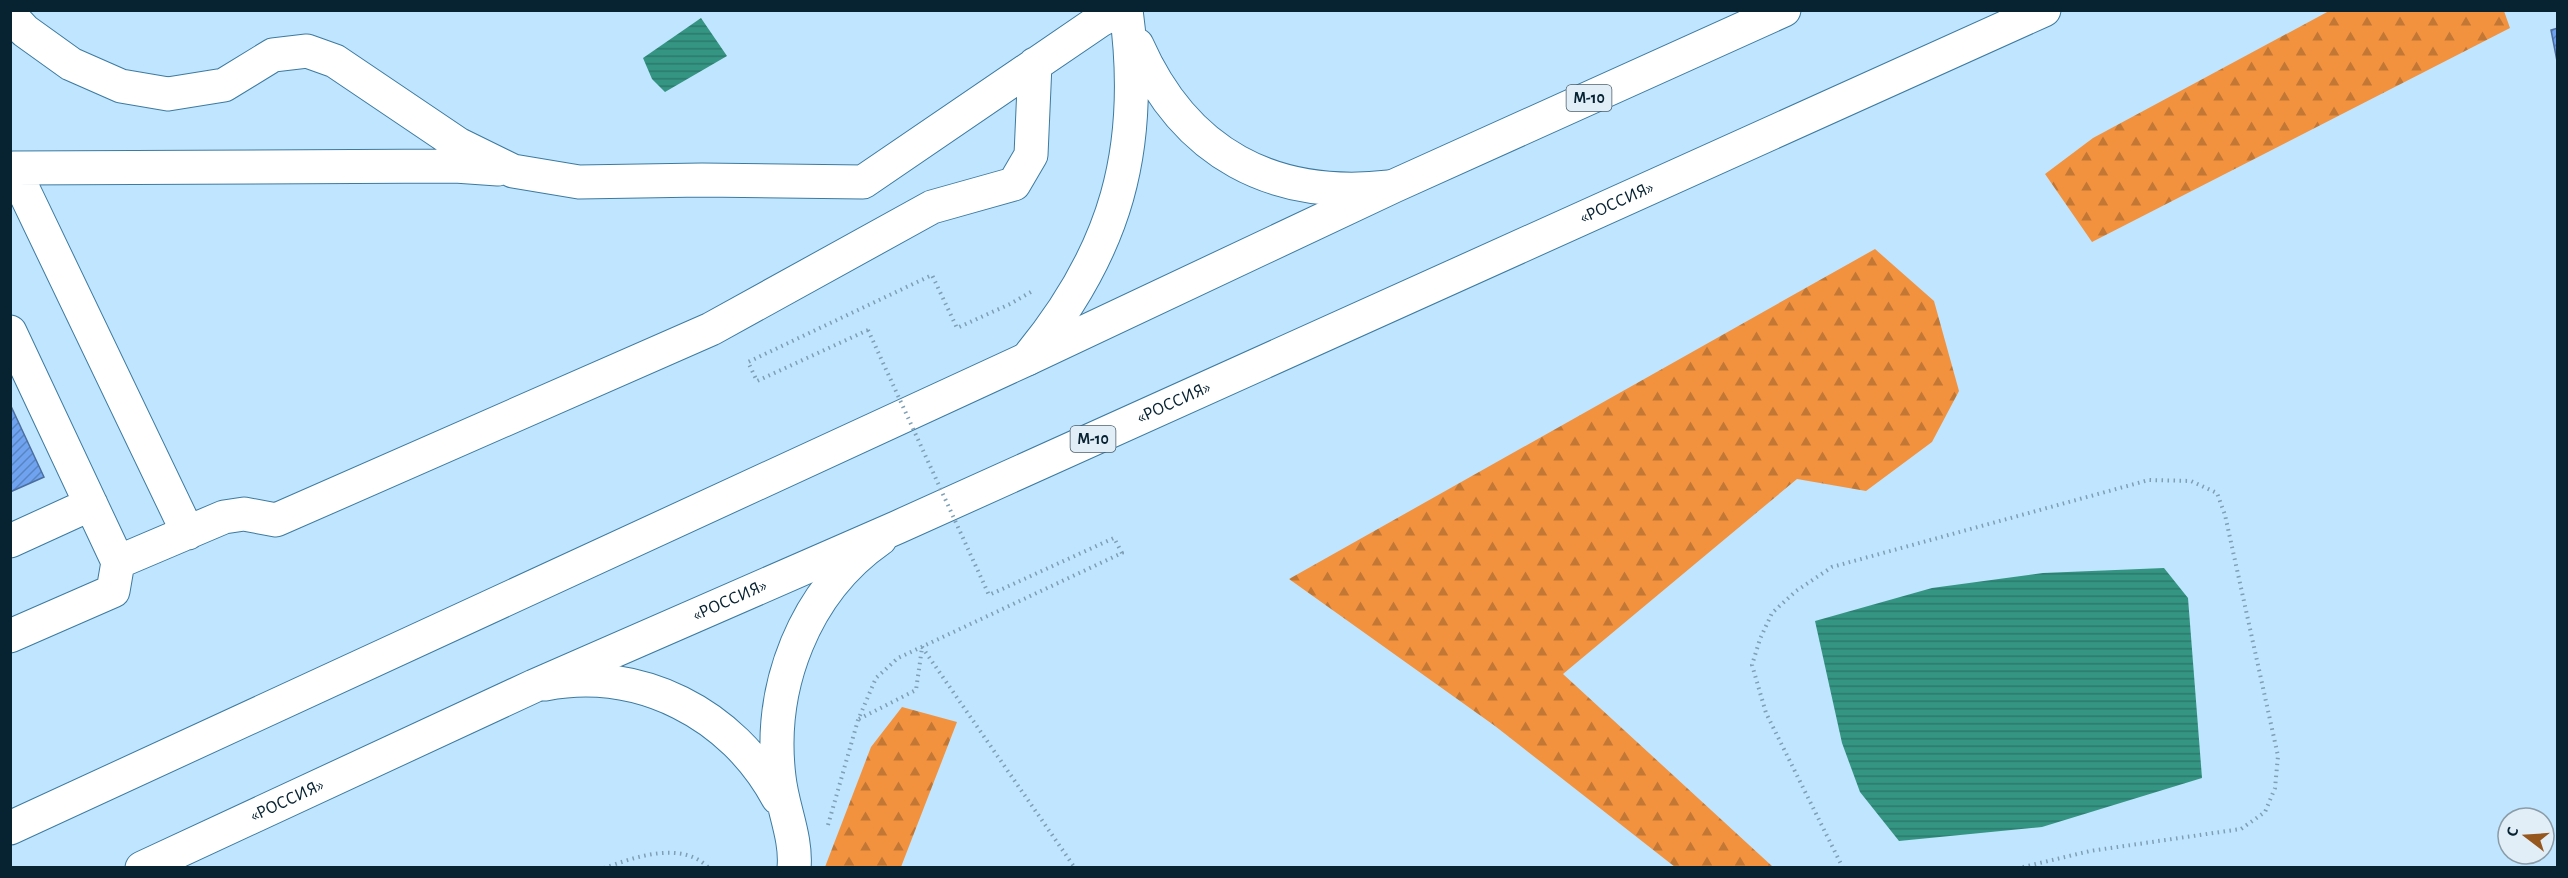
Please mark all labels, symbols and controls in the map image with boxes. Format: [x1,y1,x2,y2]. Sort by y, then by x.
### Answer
road number: М-10 [1566,85,1612,111]
street label: «РОССИЯ» [1577,178,1657,227]
street label: «РОССИЯ» [1134,378,1214,427]
road number: М-10 [1070,426,1116,452]
street label: «РОССИЯ» [690,576,770,625]
street label: «РОССИЯ» [247,776,327,825]
north arrow [2496,806,2556,866]
text: С [2504,825,2522,838]

